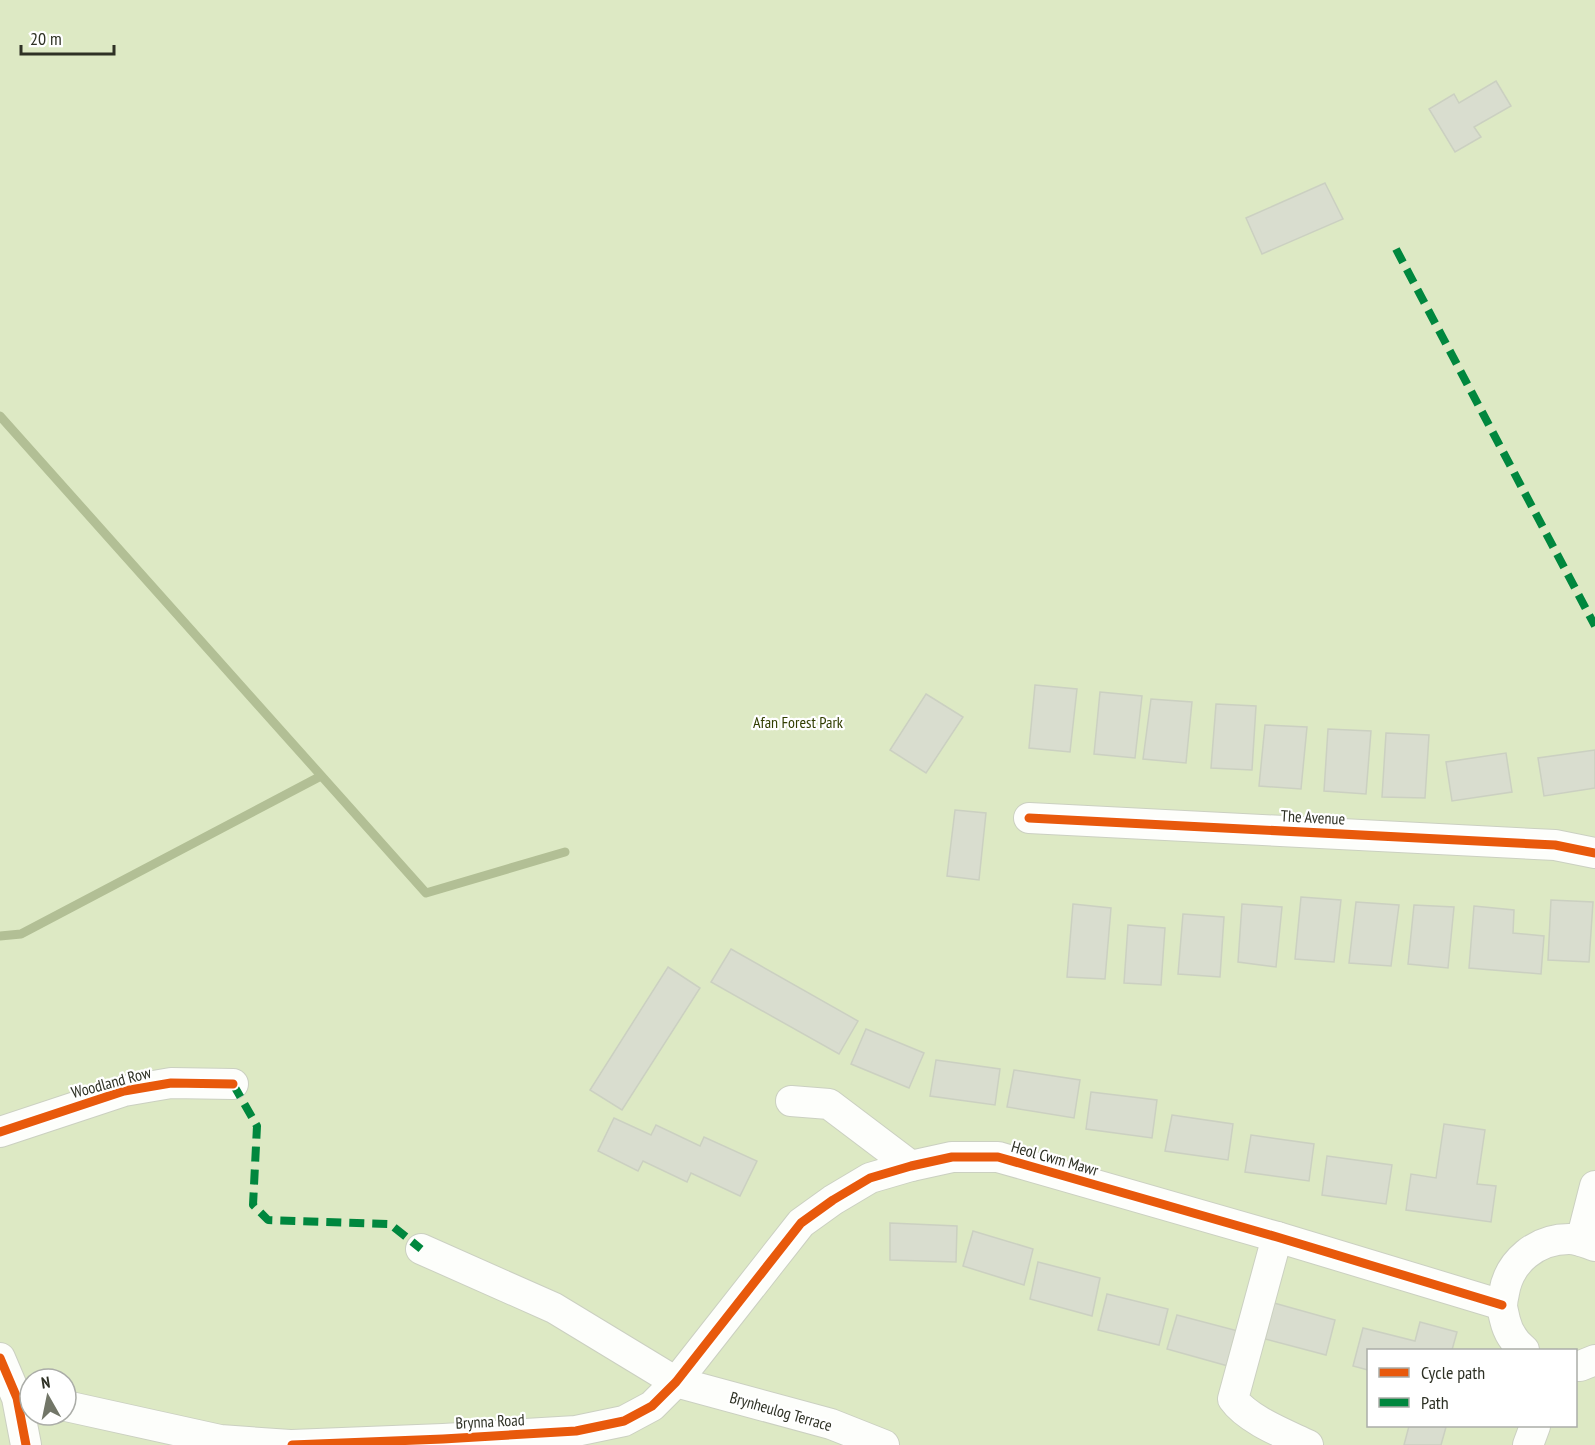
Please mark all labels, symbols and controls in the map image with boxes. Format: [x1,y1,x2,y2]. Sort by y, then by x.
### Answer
scale bar [21,18,114,56]
text: 20 m [30,27,62,50]
park label: Afan Forest Park [753,712,844,732]
street label: The Avenue [1280,805,1346,829]
street label: Woodland Row [69,1062,154,1102]
street label: Heol Cwm Mawr [1009,1136,1101,1180]
legend [1367,1349,1577,1427]
text: Cycle path [1421,1361,1485,1384]
north arrow [18,1367,78,1427]
text: N [40,1372,51,1393]
street label: Brynheulog Terrace [728,1387,834,1435]
text: Path [1421,1391,1449,1414]
street label: Brynna Road [455,1409,525,1433]

